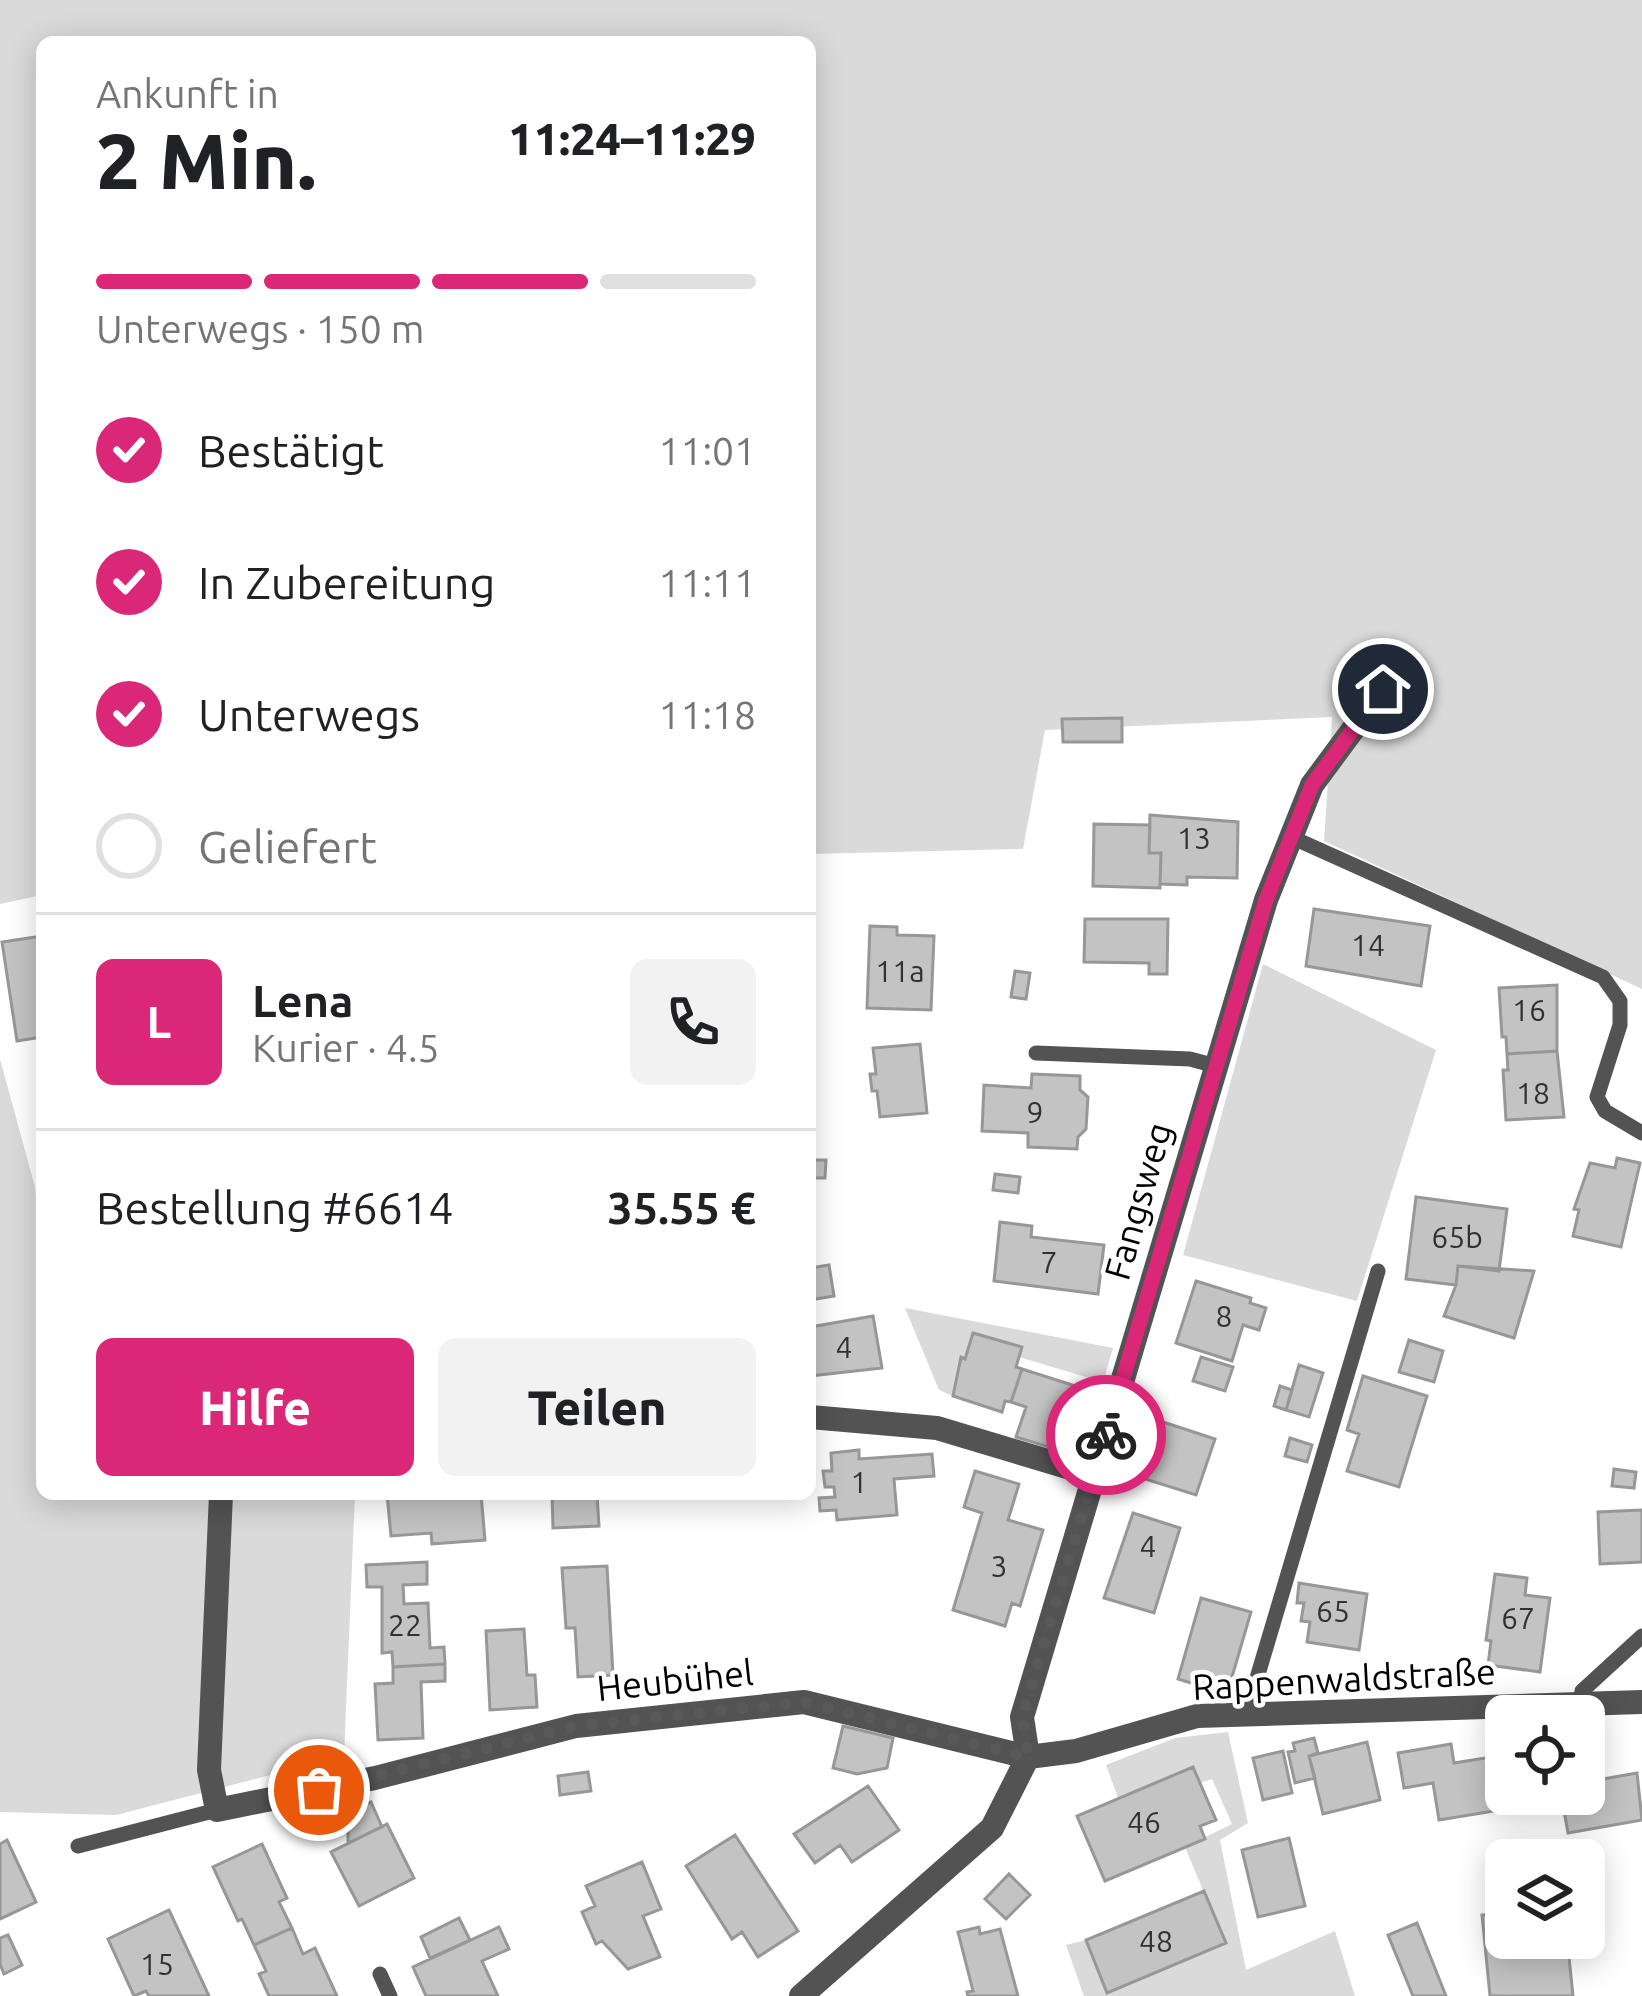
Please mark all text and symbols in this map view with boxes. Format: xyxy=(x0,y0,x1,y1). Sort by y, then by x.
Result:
text: Ankunft in xyxy=(96,72,279,115)
text: 11:24–11:29 xyxy=(508,113,756,164)
text: 2 Min. xyxy=(96,116,316,204)
text: Unterwegs · 150 m xyxy=(96,307,424,350)
icon: check xyxy=(96,417,162,483)
text: Bestätigt xyxy=(198,425,384,476)
text: 11:01 xyxy=(658,429,756,472)
icon: check xyxy=(96,549,162,615)
text: In Zubereitung xyxy=(198,557,495,608)
text: 11:11 xyxy=(658,561,756,604)
pin xyxy=(1332,638,1434,740)
icon: home xyxy=(1350,656,1416,722)
icon: check xyxy=(96,681,162,747)
text: Unterwegs xyxy=(198,689,420,740)
text: 11:18 xyxy=(658,693,756,736)
text: Geliefert xyxy=(198,821,377,872)
house number: 13 xyxy=(1177,821,1211,855)
house number: 14 xyxy=(1351,928,1385,962)
house number: 11a xyxy=(875,954,925,988)
button: phone xyxy=(630,959,756,1085)
text: Lena xyxy=(252,975,353,1026)
house number: 16 xyxy=(1512,993,1546,1027)
text: L xyxy=(147,996,171,1047)
text: Kurier · 4.5 xyxy=(252,1026,439,1069)
house number: 18 xyxy=(1516,1076,1550,1110)
house number: 9 xyxy=(1027,1095,1043,1129)
street label: Fangsweg xyxy=(1096,1118,1179,1284)
text: Bestellung #6614 xyxy=(96,1182,454,1233)
text: 35.55 € xyxy=(607,1182,756,1233)
house number: 65b xyxy=(1431,1220,1483,1254)
house number: 7 xyxy=(1041,1245,1057,1279)
house number: 8 xyxy=(1216,1299,1232,1333)
house number: 4 xyxy=(836,1330,852,1364)
button: Hilfe xyxy=(96,1338,414,1476)
button: Teilen xyxy=(438,1338,756,1476)
courier xyxy=(1046,1375,1166,1495)
icon: bike xyxy=(1073,1402,1139,1468)
house number: 1 xyxy=(851,1465,867,1499)
house number: 4 xyxy=(1140,1529,1156,1563)
house number: 3 xyxy=(991,1549,1007,1583)
house number: 65 xyxy=(1316,1594,1350,1628)
house number: 67 xyxy=(1501,1601,1535,1635)
house number: 22 xyxy=(388,1608,422,1642)
street label: Rappenwaldstraße xyxy=(1191,1650,1497,1707)
street label: Heubühel xyxy=(595,1651,755,1708)
map controls xyxy=(1485,1695,1605,1959)
button: locate xyxy=(1485,1695,1605,1815)
pin xyxy=(268,1739,370,1841)
icon: bag xyxy=(286,1757,352,1823)
house number: 46 xyxy=(1127,1805,1161,1839)
button: layers xyxy=(1485,1839,1605,1959)
house number: 48 xyxy=(1139,1924,1173,1958)
house number: 15 xyxy=(140,1947,174,1981)

